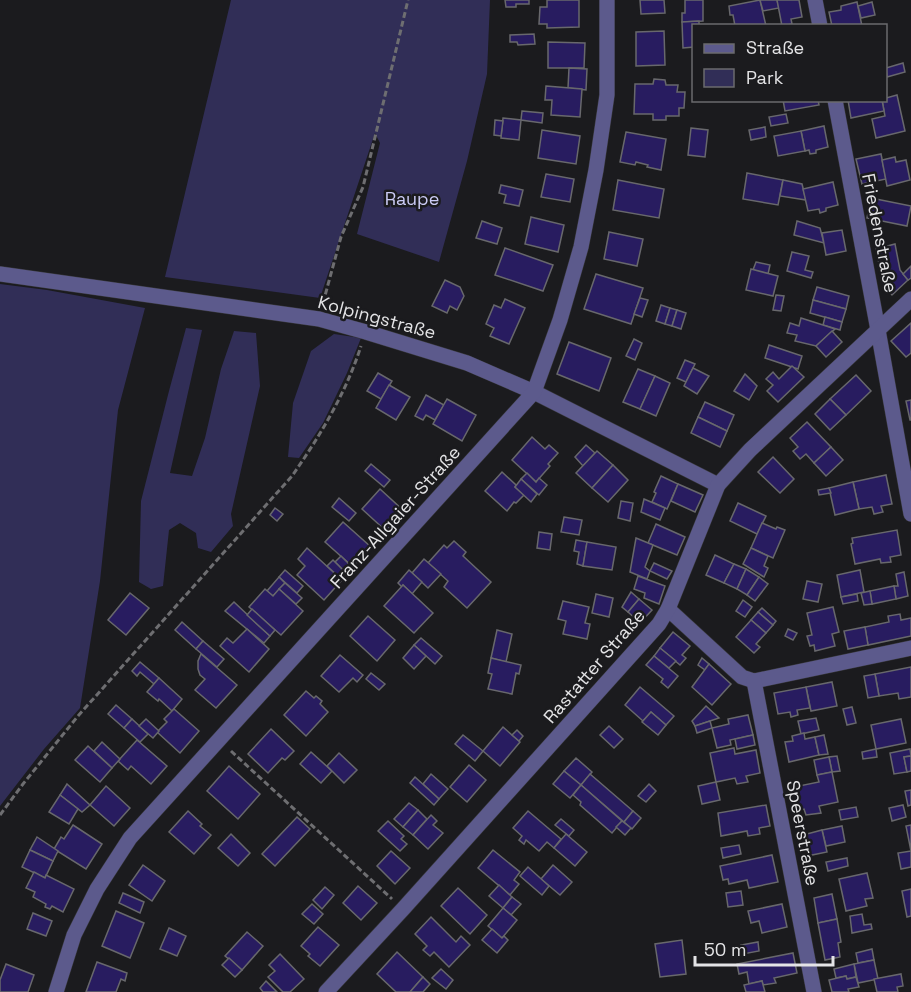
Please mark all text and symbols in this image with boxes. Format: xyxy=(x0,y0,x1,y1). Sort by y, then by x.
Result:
legend xyxy=(692,24,887,102)
text: Straße xyxy=(746,36,804,59)
text: Park xyxy=(746,66,784,89)
street label: Friedenstraße xyxy=(857,171,903,295)
park label: Raupe xyxy=(385,187,439,210)
street label: Kolpingstraße xyxy=(316,290,438,344)
street label: Franz-Allgaier-Straße xyxy=(325,441,465,593)
street label: Rastatter Straße xyxy=(538,604,650,728)
street label: Speerstraße xyxy=(782,778,824,888)
scale bar xyxy=(695,929,833,967)
text: 50 m xyxy=(704,938,746,961)

